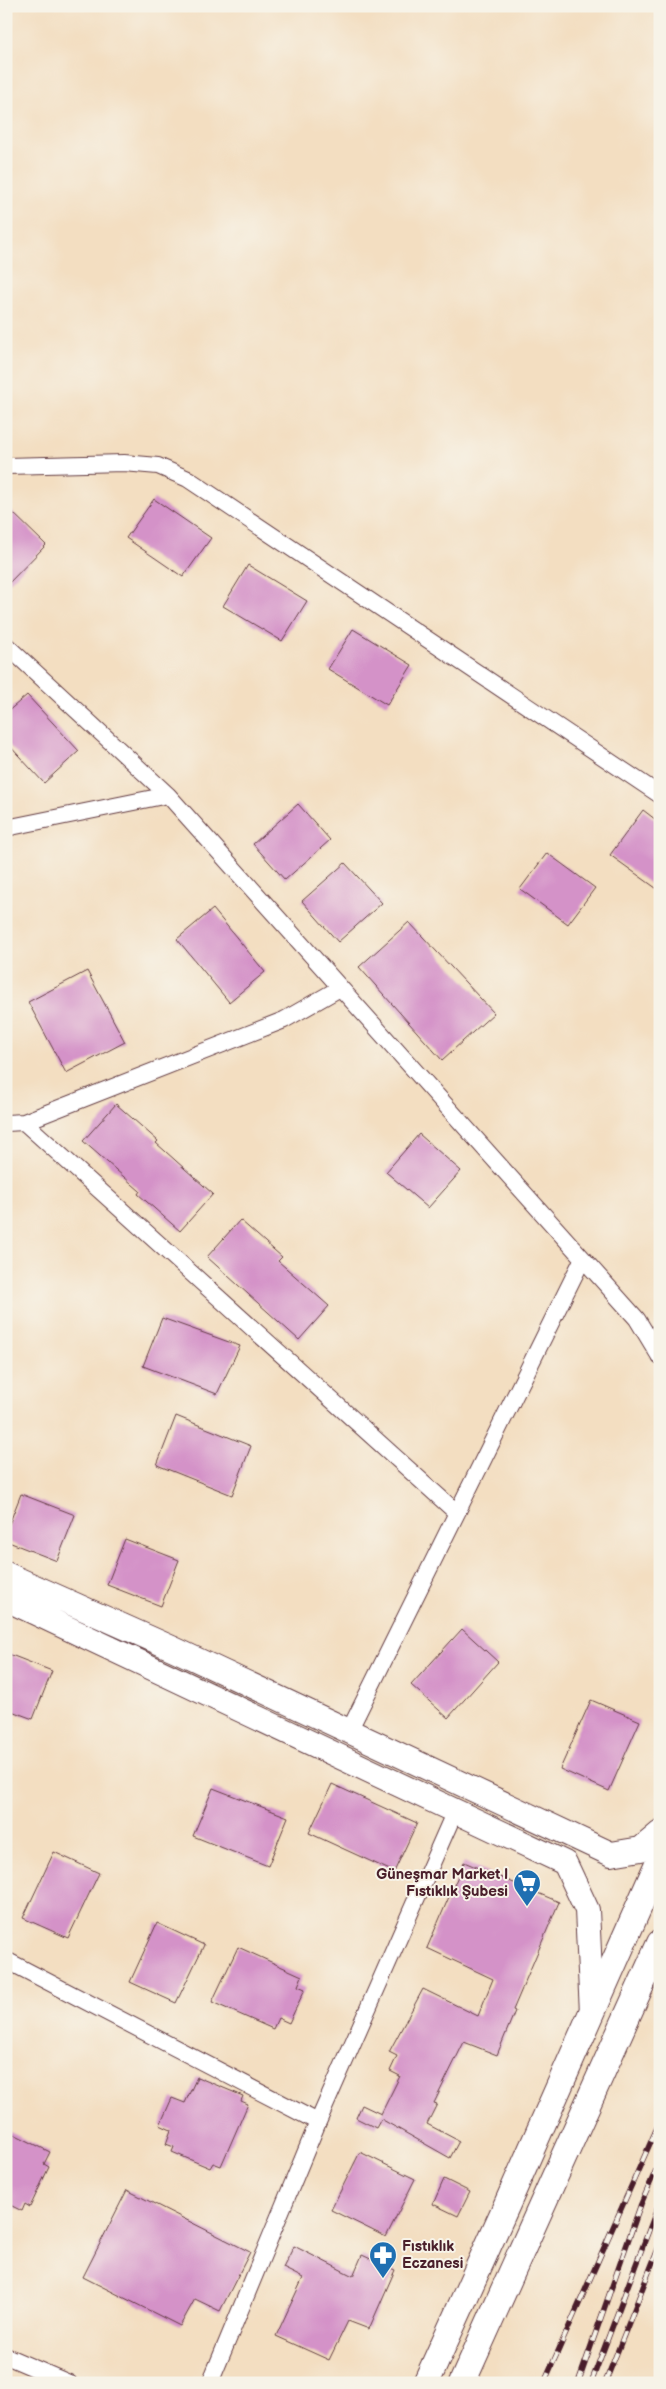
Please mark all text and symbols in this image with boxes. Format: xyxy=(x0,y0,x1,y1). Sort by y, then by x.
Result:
place label: Güneşmar Market | Fıstıklık Şubesi xyxy=(376,1865,508,1901)
supermarket icon: Güneşmar Market | Fıstıklık Şubesi xyxy=(512,1868,542,1907)
place label: Fıstıklık Eczanesi xyxy=(402,2237,463,2273)
pharmacy icon: Fıstıklık Eczanesi xyxy=(368,2240,398,2279)

